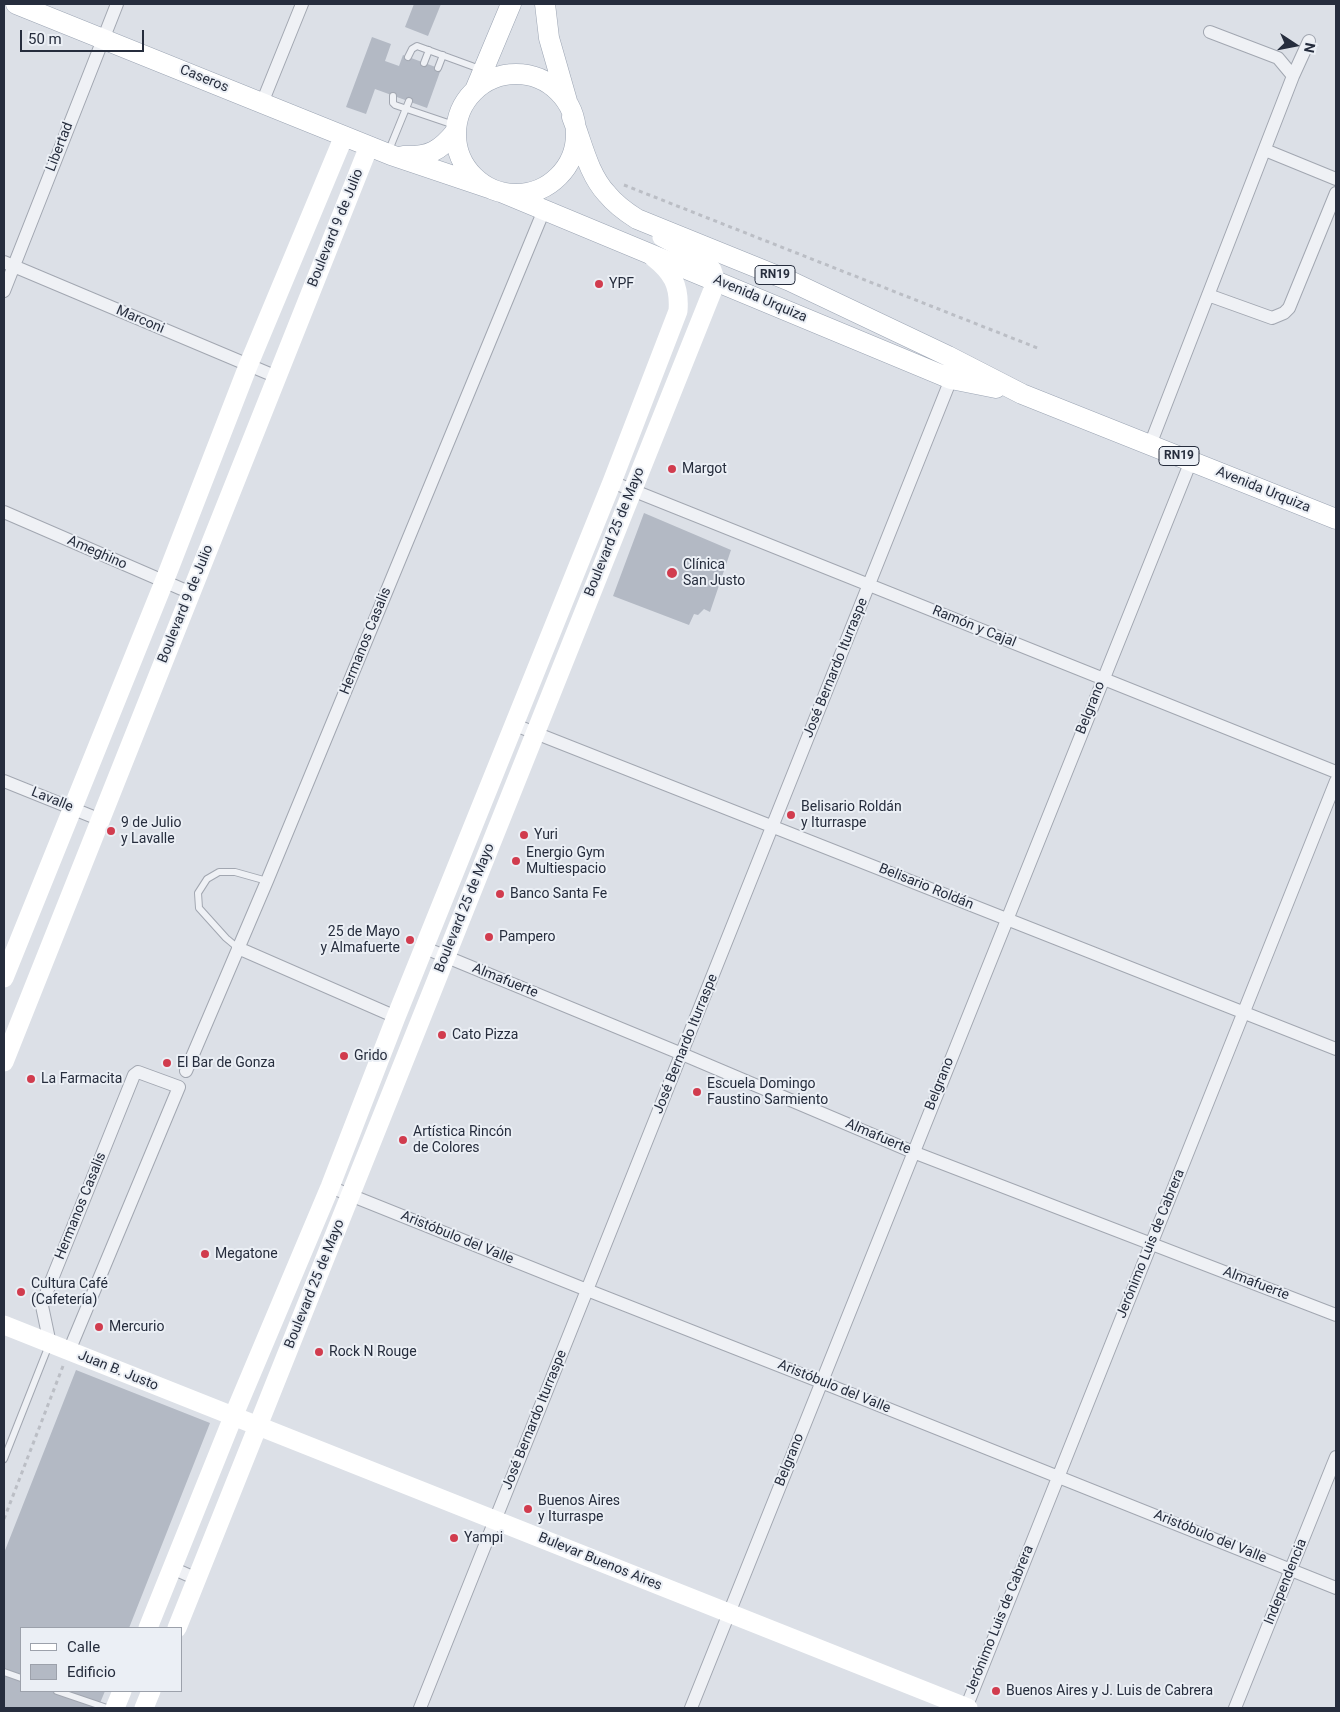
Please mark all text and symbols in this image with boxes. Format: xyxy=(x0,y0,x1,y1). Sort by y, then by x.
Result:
scale bar xyxy=(22,20,146,52)
north arrow xyxy=(1270,20,1320,70)
text: 50 m xyxy=(28,30,62,48)
text: N xyxy=(1301,41,1319,54)
street label: Caseros xyxy=(177,62,231,96)
street label: Libertad xyxy=(43,120,77,174)
street label: Boulevard 9 de Julio xyxy=(305,167,367,289)
road number: RN19 xyxy=(755,266,795,284)
street label: Avenida Urquiza xyxy=(711,272,809,326)
place label: YPF xyxy=(609,276,634,292)
marker: YPF xyxy=(593,278,605,290)
street label: Marconi xyxy=(113,302,167,338)
road number: RN19 xyxy=(1159,446,1199,466)
place label: Margot xyxy=(682,461,727,477)
marker: Margot xyxy=(666,463,678,475)
street label: Avenida Urquiza xyxy=(1213,463,1313,517)
street label: Boulevard 25 de Mayo xyxy=(581,465,649,599)
street label: Ameghino xyxy=(65,532,129,574)
street label: Boulevard 9 de Julio xyxy=(155,543,217,665)
place label: Clínica San Justo xyxy=(683,557,745,590)
marker: Clínica San Justo xyxy=(665,566,679,580)
street label: Hermanos Casalis xyxy=(337,585,395,697)
street label: José Bernardo Iturraspe xyxy=(800,596,872,740)
street label: Ramón y Cajal xyxy=(930,603,1018,651)
street label: Belgrano xyxy=(1073,679,1109,737)
street label: Lavalle xyxy=(29,784,75,816)
place label: Belisario Roldán y Iturraspe xyxy=(801,799,902,832)
marker: Belisario Roldán y Iturraspe xyxy=(785,809,797,821)
place label: 9 de Julio y Lavalle xyxy=(121,815,181,848)
marker: 9 de Julio y Lavalle xyxy=(105,825,117,837)
place label: Yuri xyxy=(534,827,558,843)
marker: Yuri xyxy=(518,829,530,841)
street label: Boulevard 25 de Mayo xyxy=(431,841,499,975)
place label: Energio Gym Multiespacio xyxy=(526,845,606,878)
marker: Energio Gym Multiespacio xyxy=(510,855,522,867)
street label: Belisario Roldán xyxy=(876,860,976,914)
place label: Banco Santa Fe xyxy=(510,886,607,902)
marker: Banco Santa Fe xyxy=(494,888,506,900)
place label: 25 de Mayo y Almafuerte xyxy=(320,924,400,956)
place label: Pampero xyxy=(499,929,556,945)
marker: Pampero xyxy=(483,931,495,943)
marker: 25 de Mayo y Almafuerte xyxy=(404,934,416,946)
street label: Almafuerte xyxy=(470,960,540,1002)
street label: José Bernardo Iturraspe xyxy=(650,972,722,1116)
place label: Cato Pizza xyxy=(452,1027,518,1043)
marker: Cato Pizza xyxy=(436,1029,448,1041)
place label: Grido xyxy=(354,1048,388,1064)
marker: Grido xyxy=(338,1050,350,1062)
place label: El Bar de Gonza xyxy=(177,1055,275,1071)
street label: Belgrano xyxy=(922,1055,958,1113)
marker: El Bar de Gonza xyxy=(161,1057,173,1069)
place label: La Farmacita xyxy=(41,1071,122,1087)
marker: La Farmacita xyxy=(25,1073,37,1085)
place label: Escuela Domingo Faustino Sarmiento xyxy=(707,1076,828,1108)
marker: Escuela Domingo Faustino Sarmiento xyxy=(691,1086,703,1098)
street label: Almafuerte xyxy=(843,1116,913,1158)
place label: Artística Rincón de Colores xyxy=(413,1124,512,1156)
marker: Artística Rincón de Colores xyxy=(397,1134,409,1146)
street label: Hermanos Casalis xyxy=(52,1150,110,1262)
street label: Jerónimo Luis de Cabrera xyxy=(1113,1167,1189,1321)
street label: Aristóbulo del Valle xyxy=(398,1208,516,1268)
street label: Boulevard 25 de Mayo xyxy=(281,1217,349,1351)
place label: Megatone xyxy=(215,1246,278,1262)
marker: Megatone xyxy=(199,1248,211,1260)
street label: Almafuerte xyxy=(1221,1264,1291,1304)
place label: Cultura Café (Cafetería) xyxy=(31,1276,108,1308)
marker: Cultura Café (Cafetería) xyxy=(15,1286,27,1298)
place label: Mercurio xyxy=(109,1319,164,1335)
marker: Mercurio xyxy=(93,1321,105,1333)
place label: Rock N Rouge xyxy=(329,1344,417,1360)
marker: Rock N Rouge xyxy=(313,1346,325,1358)
street label: Juan B. Justo xyxy=(75,1347,161,1395)
street label: José Bernardo Iturraspe xyxy=(499,1348,571,1492)
street label: Aristóbulo del Valle xyxy=(775,1357,893,1417)
street label: Belgrano xyxy=(772,1431,808,1489)
place label: Buenos Aires y Iturraspe xyxy=(538,1493,620,1525)
marker: Buenos Aires y Iturraspe xyxy=(522,1503,534,1515)
street label: Aristóbulo del Valle xyxy=(1151,1507,1269,1567)
place label: Yampi xyxy=(464,1530,503,1546)
street label: Bulevar Buenos Aires xyxy=(536,1530,664,1594)
marker: Yampi xyxy=(448,1532,460,1544)
street label: Independencia xyxy=(1261,1537,1311,1627)
street label: Jerónimo Luis de Cabrera xyxy=(962,1543,1038,1697)
legend xyxy=(20,1627,182,1692)
text: Calle xyxy=(67,1638,100,1656)
text: Edificio xyxy=(67,1663,116,1681)
place label: Buenos Aires y J. Luis de Cabrera xyxy=(1006,1683,1213,1699)
marker: Buenos Aires y J. Luis de Cabrera xyxy=(990,1685,1002,1697)

